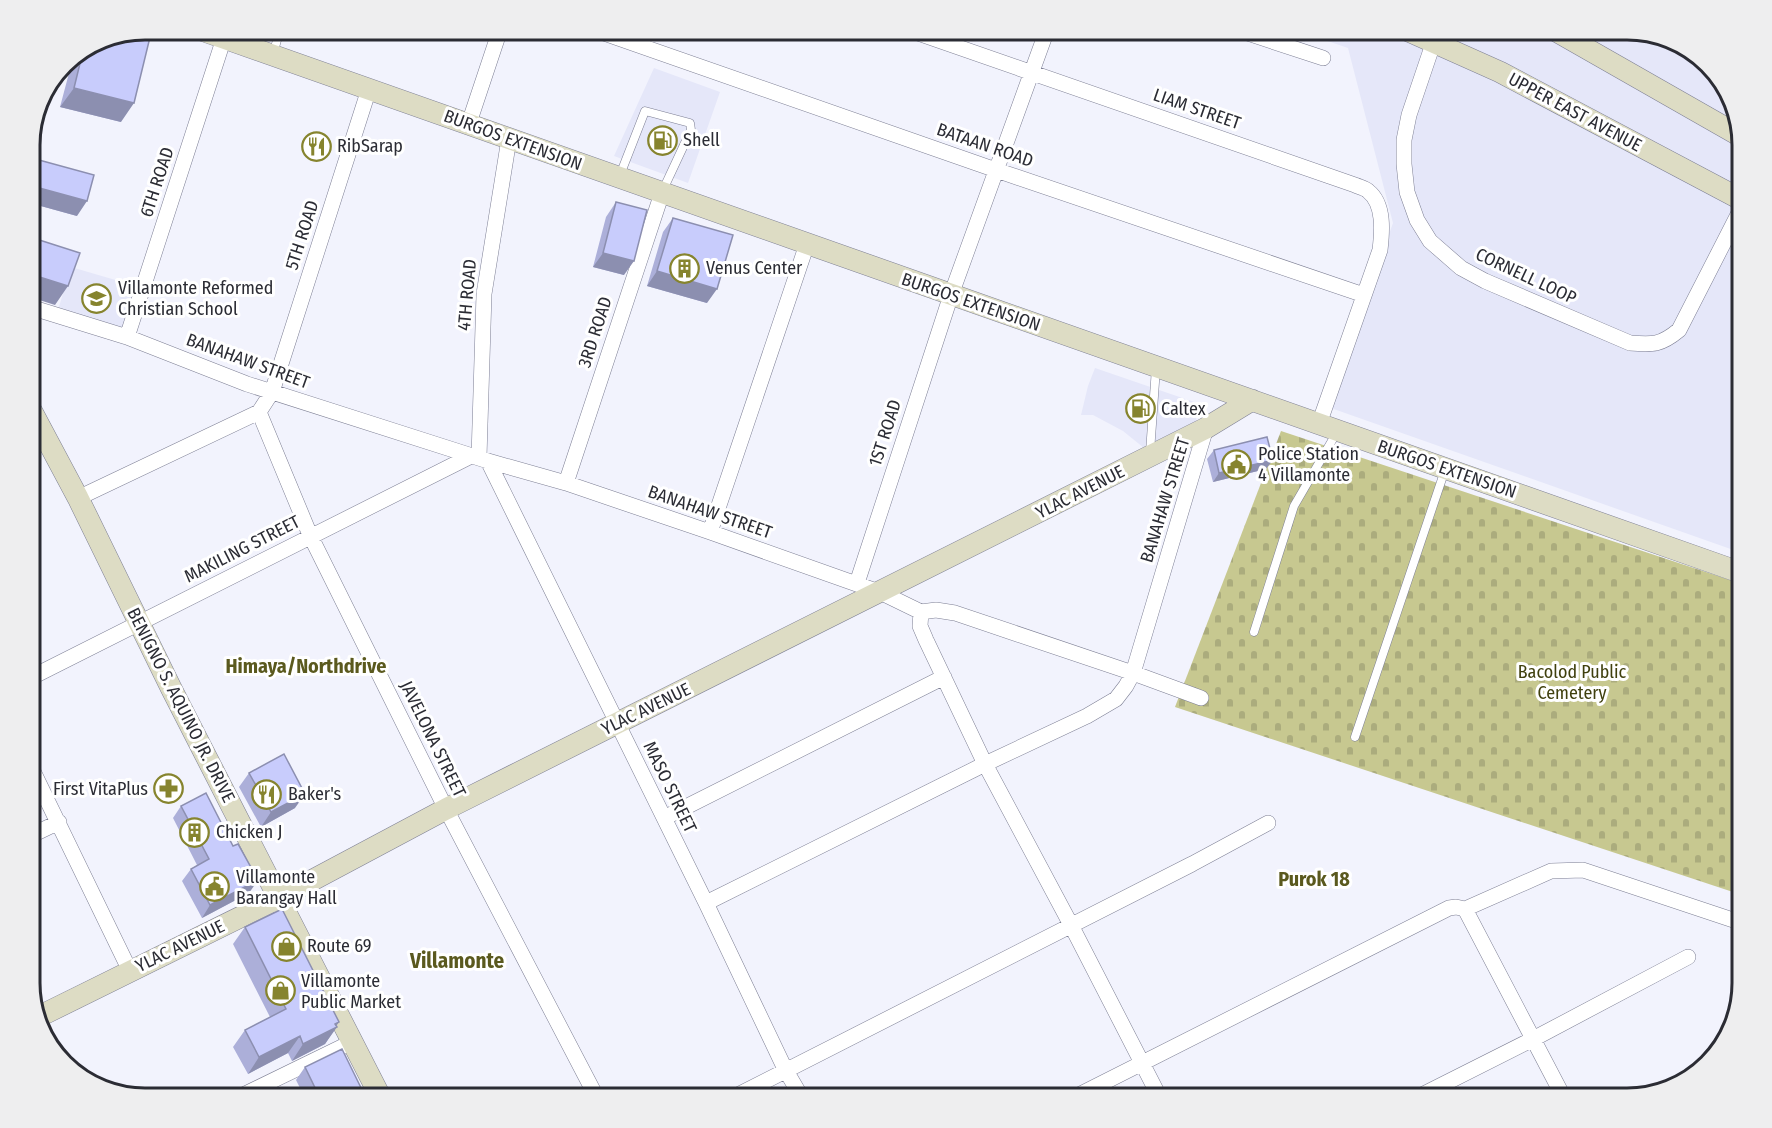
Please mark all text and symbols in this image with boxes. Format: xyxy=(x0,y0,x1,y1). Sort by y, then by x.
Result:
street label: UPPER EAST AVENUE xyxy=(1505,68,1645,156)
street label: LIAM STREET xyxy=(1150,84,1244,134)
street label: BURGOS EXTENSION xyxy=(441,105,585,175)
street label: BATAAN ROAD xyxy=(934,118,1036,172)
fuel station icon: Shell xyxy=(646,124,678,156)
place label: Shell xyxy=(683,129,720,151)
restaurant icon: RibSarap xyxy=(300,130,332,162)
place label: RibSarap xyxy=(337,135,403,157)
street label: 6TH ROAD xyxy=(135,144,179,220)
street label: 5TH ROAD xyxy=(280,197,324,273)
street label: CORNELL LOOP xyxy=(1472,243,1580,309)
building icon: Venus Center xyxy=(669,252,701,284)
place label: Venus Center xyxy=(706,257,803,279)
street label: 4TH ROAD xyxy=(453,258,481,332)
street label: BURGOS EXTENSION xyxy=(899,268,1043,336)
place label: Villamonte Reformed Christian School xyxy=(118,277,273,320)
school or university icon: Villamonte Reformed Christian School xyxy=(81,282,113,314)
street label: 3RD ROAD xyxy=(573,294,617,370)
street label: BANAHAW STREET xyxy=(183,328,313,394)
fuel station icon: Caltex xyxy=(1124,393,1156,425)
street label: 1ST ROAD xyxy=(864,397,906,469)
place label: Caltex xyxy=(1161,398,1206,420)
street label: BANAHAW STREET xyxy=(1136,434,1195,565)
street label: BURGOS EXTENSION xyxy=(1375,435,1519,503)
place label: Police Station 4 Villamonte xyxy=(1258,443,1359,486)
public building icon: Police Station 4 Villamonte xyxy=(1221,448,1253,480)
street label: YLAC AVENUE xyxy=(1032,460,1128,524)
street label: BANAHAW STREET xyxy=(645,481,775,544)
street label: MAKILING STREET xyxy=(181,510,304,588)
street label: BENIGNO S. AQUINO JR. DRIVE xyxy=(122,604,240,806)
district label: Himaya/Northdrive xyxy=(226,654,386,678)
park label: Bacolod Public Cemetery xyxy=(1518,661,1627,704)
street label: JAVELONA STREET xyxy=(395,677,471,801)
street label: YLAC AVENUE xyxy=(598,678,694,740)
street label: MASO STREET xyxy=(638,738,702,837)
pharmacy icon: First VitaPlus xyxy=(153,773,185,805)
place label: First VitaPlus xyxy=(53,778,148,800)
restaurant icon: Baker's xyxy=(251,778,283,810)
place label: Baker's xyxy=(288,783,342,805)
building icon: Chicken J xyxy=(179,816,211,848)
place label: Chicken J xyxy=(216,821,282,843)
place label: Villamonte Barangay Hall xyxy=(236,866,337,909)
district label: Purok 18 xyxy=(1278,867,1350,891)
public building icon: Villamonte Barangay Hall xyxy=(199,871,231,903)
street label: YLAC AVENUE xyxy=(132,915,228,977)
shop icon: Route 69 xyxy=(270,930,302,962)
place label: Route 69 xyxy=(307,935,372,957)
district label: Villamonte xyxy=(409,948,504,974)
place label: Villamonte Public Market xyxy=(301,970,401,1013)
shop icon: Villamonte Public Market xyxy=(264,975,296,1007)

